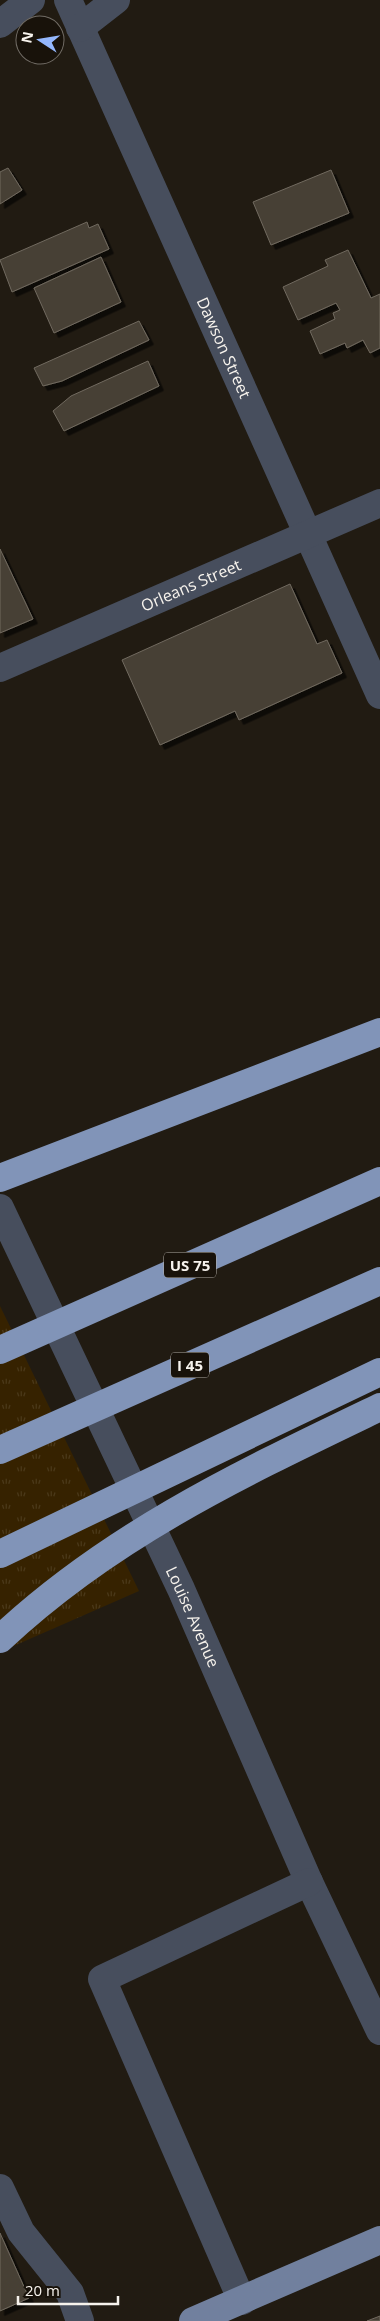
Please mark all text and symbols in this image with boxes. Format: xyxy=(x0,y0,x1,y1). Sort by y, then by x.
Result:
north arrow xyxy=(15,15,65,65)
text: N xyxy=(16,30,37,45)
street label: Dawson Street xyxy=(192,293,256,402)
street label: Orleans Street xyxy=(137,554,245,617)
road number: US 75 xyxy=(164,1252,216,1278)
road number: I 45 xyxy=(171,1352,209,1378)
street label: Louise Avenue xyxy=(161,1563,225,1671)
scale bar xyxy=(18,2274,118,2306)
text: 20 m xyxy=(25,2280,60,2300)

